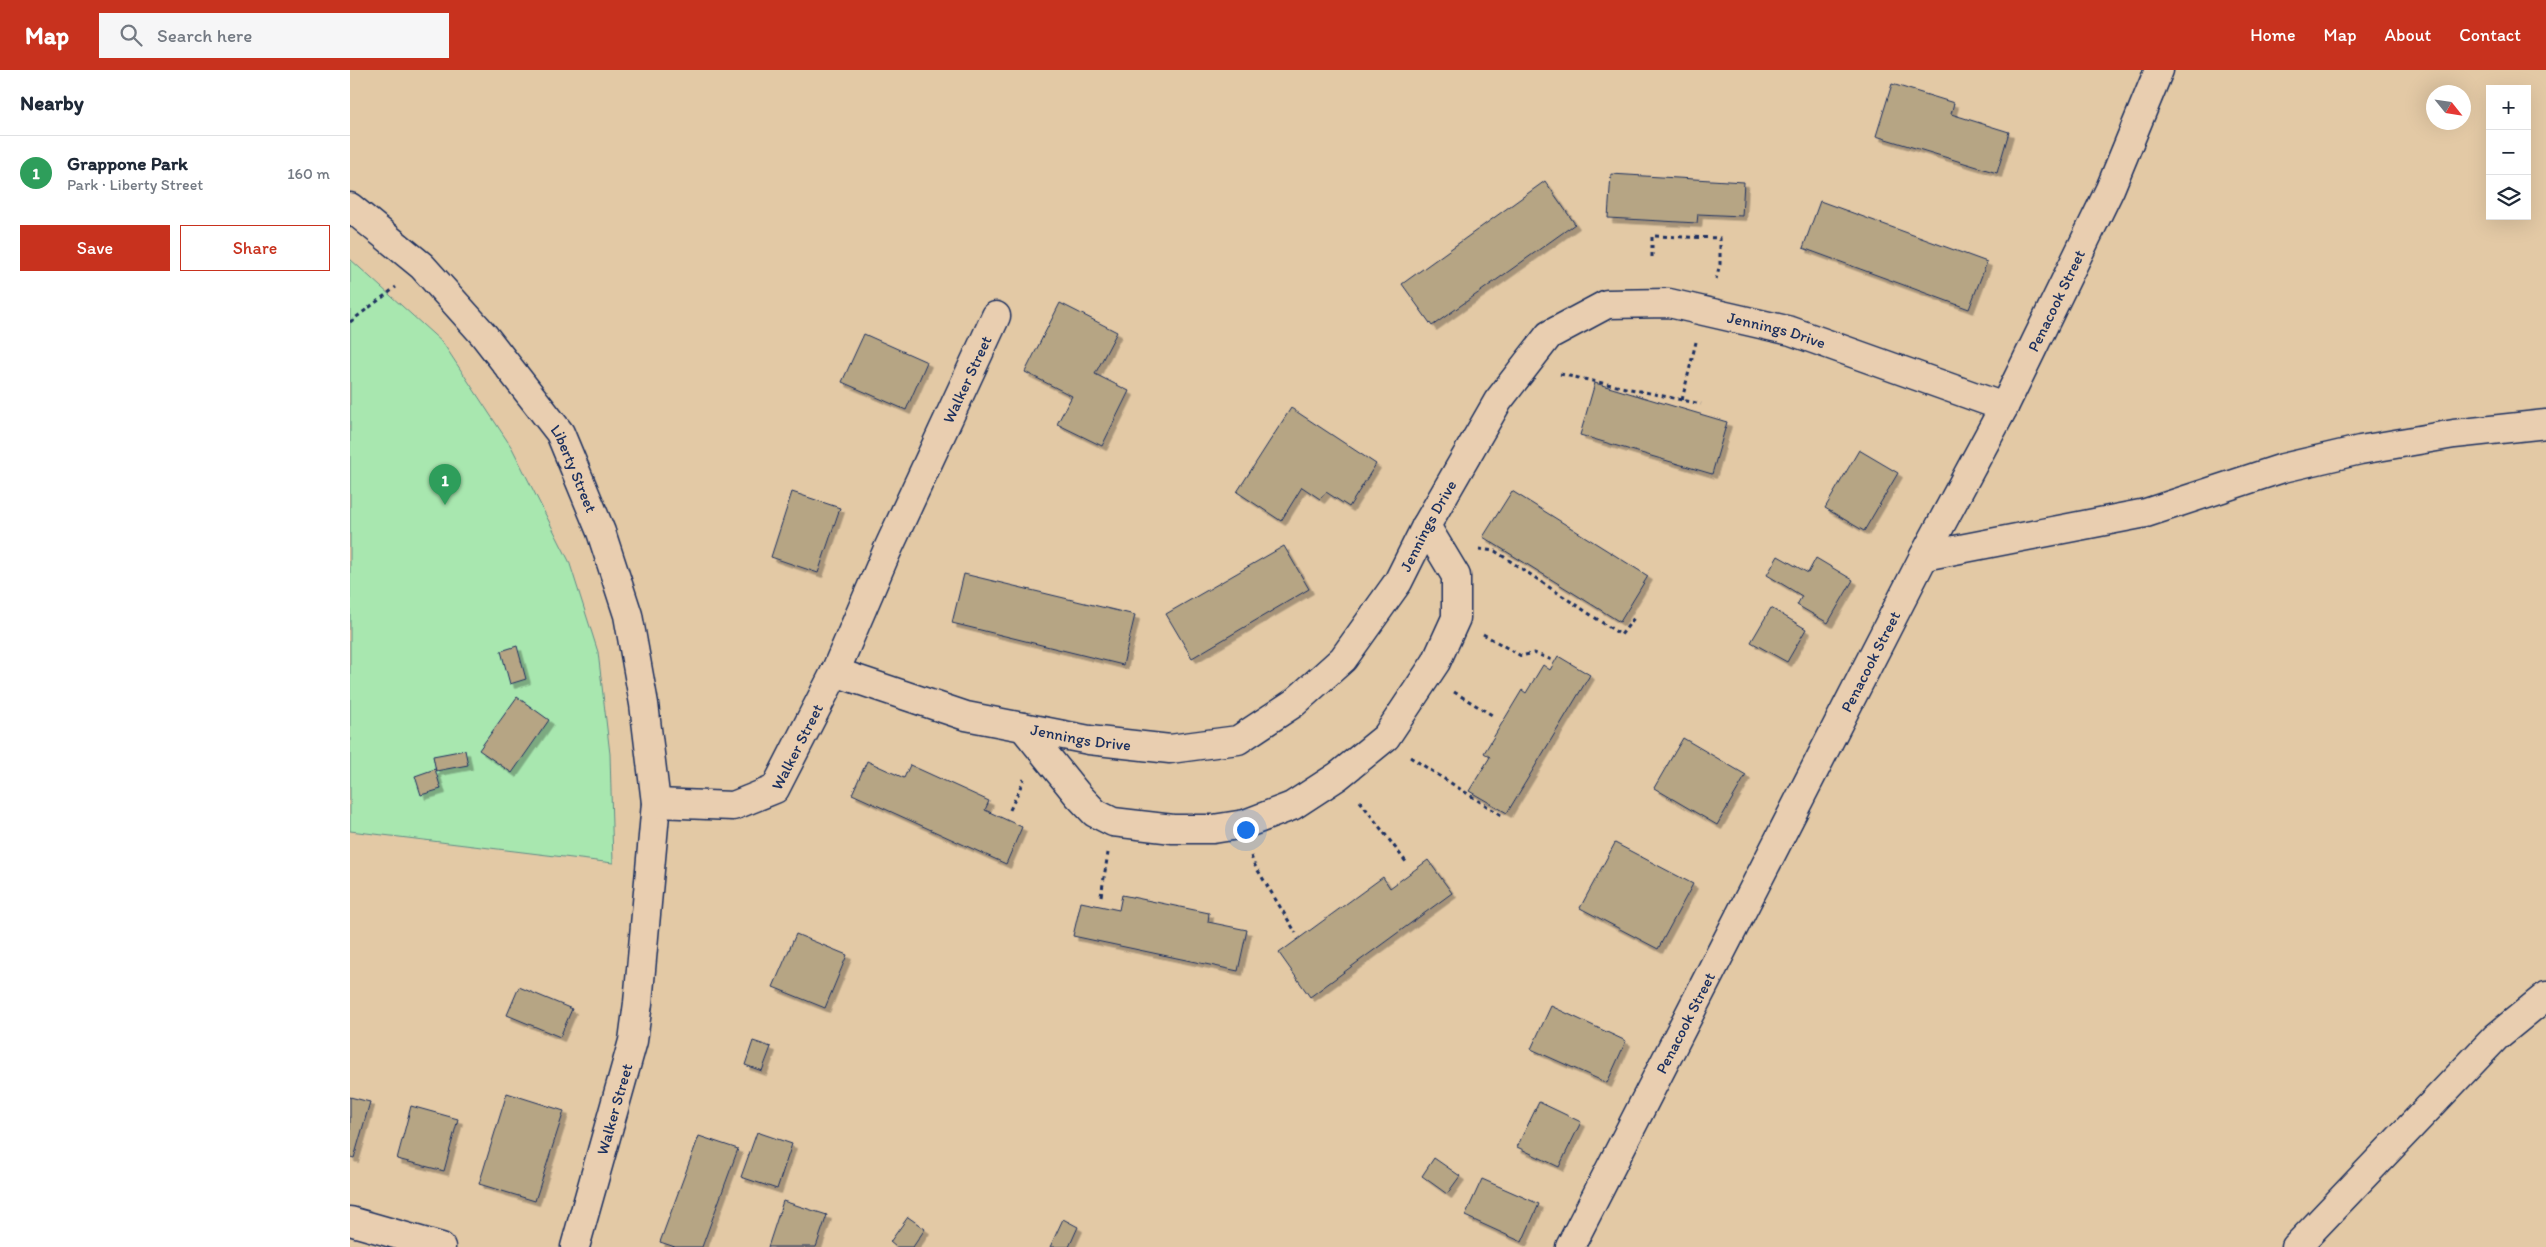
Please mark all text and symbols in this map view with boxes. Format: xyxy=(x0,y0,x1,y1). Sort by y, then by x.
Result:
search box xyxy=(99,13,449,58)
text: Map xyxy=(25,21,69,50)
icon: search xyxy=(117,21,145,49)
text: Search here xyxy=(157,24,252,47)
text: Home xyxy=(2250,24,2296,46)
text: Map xyxy=(2324,24,2357,46)
text: About xyxy=(2385,24,2431,46)
text: Contact xyxy=(2459,24,2521,46)
north arrow xyxy=(2426,85,2471,130)
map controls xyxy=(2486,85,2531,220)
button: + xyxy=(2486,85,2531,130)
text: Nearby xyxy=(20,90,84,115)
button: − xyxy=(2486,130,2531,175)
text: Grappone Park xyxy=(67,152,188,175)
text: 1 xyxy=(32,164,40,183)
text: 160 m xyxy=(287,164,330,183)
text: Park · Liberty Street xyxy=(67,175,203,194)
button: layers xyxy=(2486,175,2531,220)
button: Save xyxy=(20,225,170,271)
button: Share xyxy=(180,225,330,271)
street label: Penacook Street xyxy=(2023,247,2089,355)
street label: Jennings Drive xyxy=(1725,308,1828,353)
street label: Walker Street xyxy=(939,333,996,426)
street label: Liberty Street xyxy=(547,420,601,515)
pin: 1 xyxy=(429,464,461,505)
street label: Jennings Drive xyxy=(1396,477,1461,575)
street label: Penacook Street xyxy=(1837,608,1904,715)
street label: Walker Street xyxy=(767,701,827,793)
street label: Jennings Drive xyxy=(1029,720,1132,755)
your location xyxy=(1233,817,1259,843)
street label: Penacook Street xyxy=(1652,969,1719,1077)
street label: Walker Street xyxy=(592,1061,637,1157)

